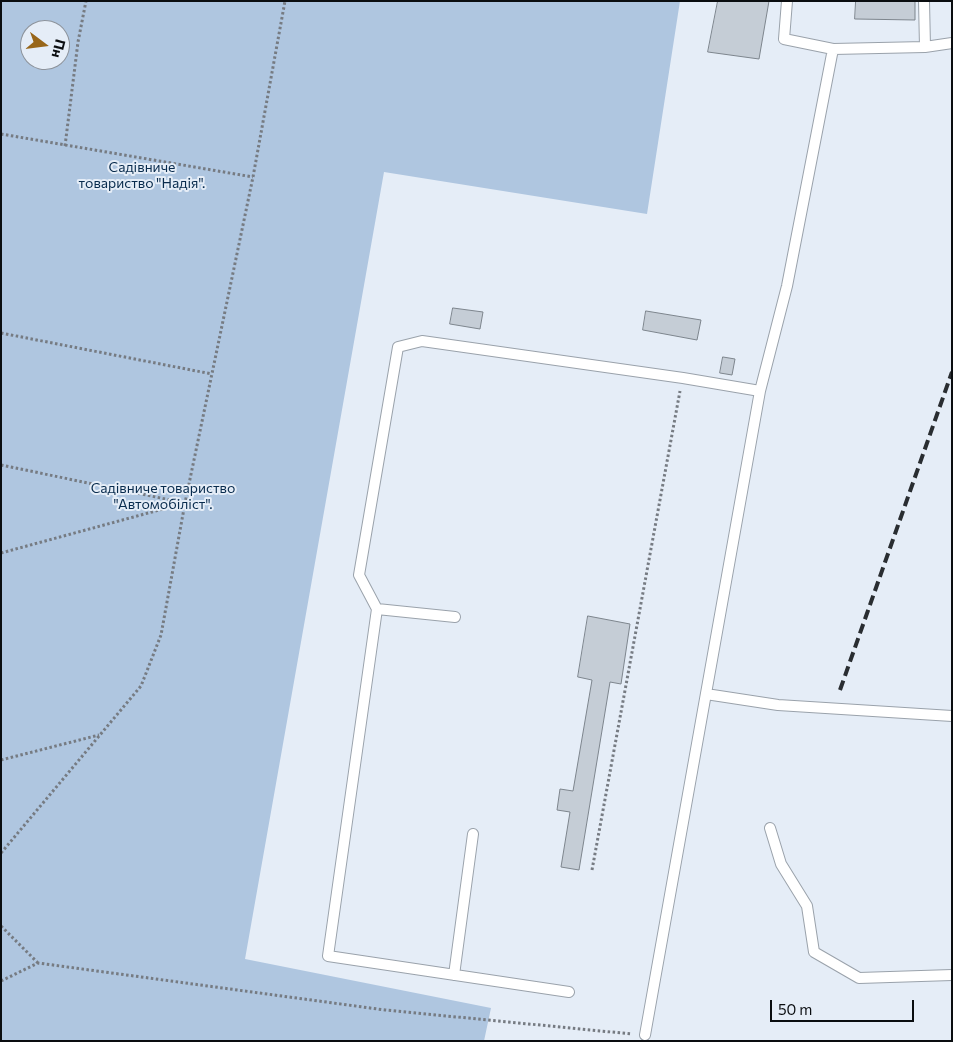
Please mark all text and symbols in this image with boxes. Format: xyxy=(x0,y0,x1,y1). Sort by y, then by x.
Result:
north arrow xyxy=(20,20,70,70)
text: Пн xyxy=(48,38,70,60)
park label: Садівниче товариство "Надія". xyxy=(79,159,205,192)
park label: Садівниче товариство "Автомобіліст". xyxy=(91,480,235,512)
scale bar xyxy=(773,990,917,1022)
text: 50 m xyxy=(778,1000,812,1018)

